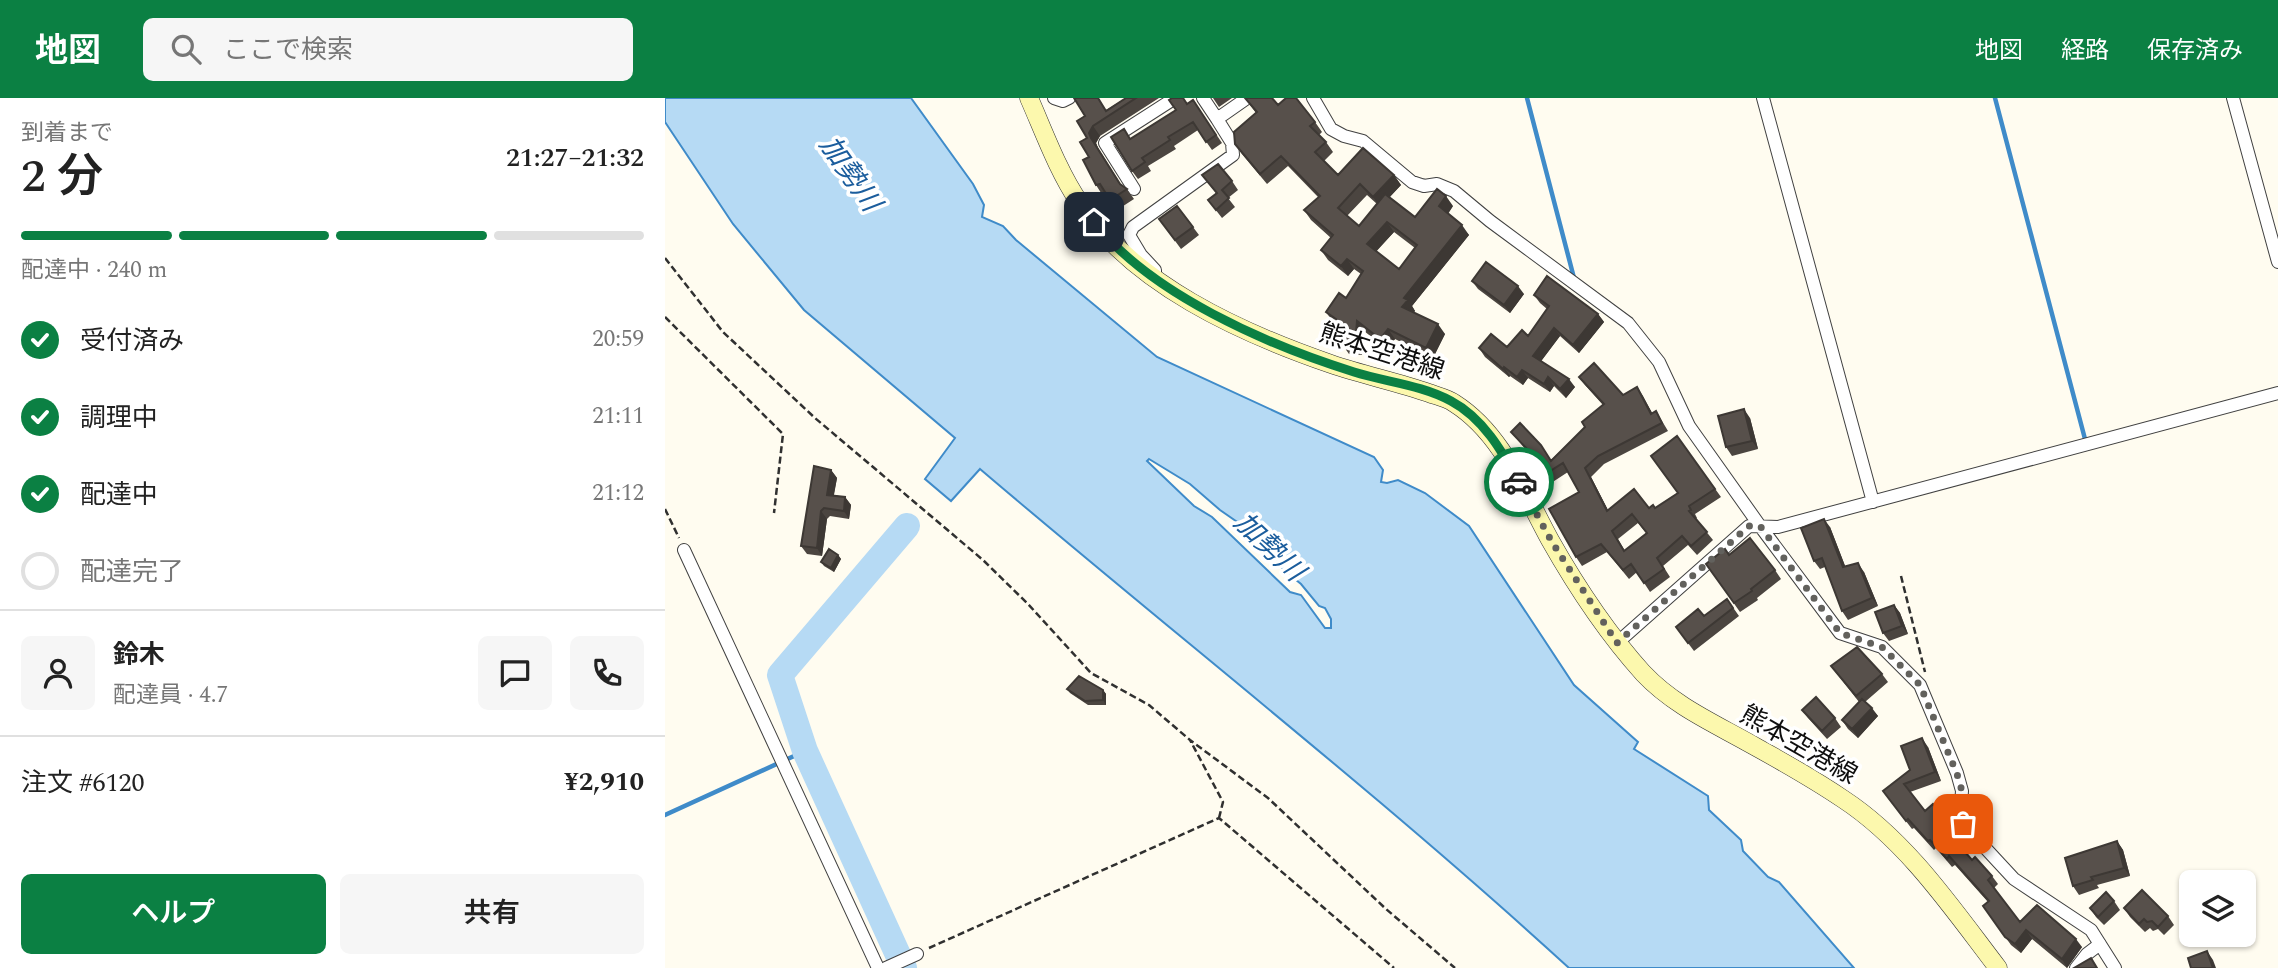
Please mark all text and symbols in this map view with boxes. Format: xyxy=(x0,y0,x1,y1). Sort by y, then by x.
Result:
search box xyxy=(143,18,633,81)
text: 地図 xyxy=(35,26,101,76)
icon: search xyxy=(167,30,205,68)
text: ここで検索 xyxy=(223,30,353,70)
text: 地図 xyxy=(1975,33,2023,69)
text: 経路 xyxy=(2061,33,2109,69)
text: 保存済み xyxy=(2147,33,2243,69)
text: 到着まで xyxy=(21,116,113,151)
water label: 加勢川 xyxy=(808,127,893,223)
text: 21:27–21:32 xyxy=(506,138,644,178)
text: 2 分 xyxy=(21,142,103,212)
pin xyxy=(1064,192,1124,252)
icon: home xyxy=(1075,203,1113,241)
text: 配達中 · 240 m xyxy=(21,253,167,288)
street label: 熊本空港線 xyxy=(1314,313,1450,391)
icon: check xyxy=(21,321,59,359)
text: 受付済み xyxy=(80,321,184,361)
text: 20:59 xyxy=(592,322,644,357)
icon: check xyxy=(21,398,59,436)
text: 調理中 xyxy=(80,398,158,438)
text: 21:11 xyxy=(592,399,644,434)
courier xyxy=(1484,447,1554,517)
icon: car xyxy=(1500,463,1538,501)
icon: check xyxy=(21,475,59,513)
text: 配達中 xyxy=(80,475,158,515)
text: 21:12 xyxy=(592,476,644,511)
water label: 加勢川 xyxy=(1224,502,1316,594)
text: 配達完了 xyxy=(80,552,184,592)
text: 鈴木 xyxy=(113,635,165,675)
button: person xyxy=(21,636,95,710)
button: chat xyxy=(478,636,552,710)
button: phone xyxy=(570,636,644,710)
text: 配達員 · 4.7 xyxy=(113,678,228,713)
street label: 熊本空港線 xyxy=(1732,695,1865,795)
text: ¥2,910 xyxy=(564,762,644,802)
text: 注文 #6120 xyxy=(21,763,145,803)
pin xyxy=(1933,794,1993,854)
icon: bag xyxy=(1944,805,1982,843)
map controls xyxy=(2179,870,2256,947)
button: layers xyxy=(2179,870,2256,947)
button: ヘルプ xyxy=(21,874,326,954)
button: 共有 xyxy=(340,874,644,954)

